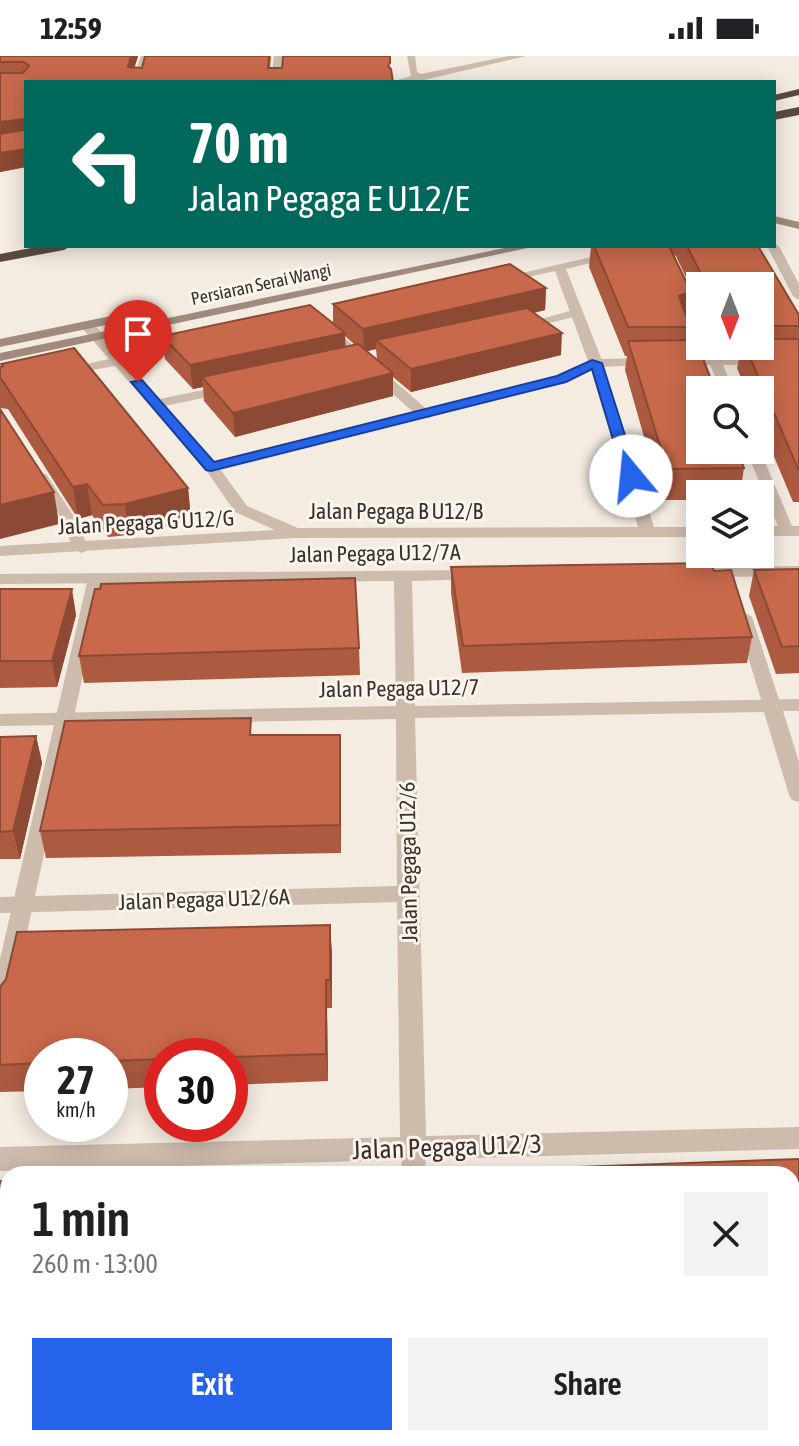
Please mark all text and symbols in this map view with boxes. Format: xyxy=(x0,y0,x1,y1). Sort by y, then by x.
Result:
text: 12:59 xyxy=(40,11,102,45)
text: 70 m xyxy=(188,111,289,175)
icon: left xyxy=(56,112,160,216)
text: Jalan Pegaga E U12/E xyxy=(188,177,469,219)
street label: Persiaran Serai Wangi xyxy=(189,259,333,309)
north arrow xyxy=(686,272,774,360)
map controls xyxy=(686,272,774,568)
pin xyxy=(104,300,172,382)
icon: arrive xyxy=(116,312,160,356)
button: search xyxy=(686,376,774,464)
position arrow xyxy=(589,434,673,518)
button: layers xyxy=(686,480,774,568)
street label: Jalan Pegaga B U12/B xyxy=(309,498,484,524)
street label: Jalan Pegaga G U12/G xyxy=(57,504,235,540)
street label: Jalan Pegaga U12/7A xyxy=(289,539,461,567)
street label: Jalan Pegaga U12/7 xyxy=(319,674,479,702)
street label: Jalan Pegaga U12/6 xyxy=(394,782,422,942)
street label: Jalan Pegaga U12/6A xyxy=(118,883,290,915)
speed limit sign: 30 xyxy=(144,1038,248,1142)
text: 27 xyxy=(57,1057,95,1102)
text: km/h xyxy=(56,1098,96,1121)
street label: Jalan Pegaga U12/3 xyxy=(352,1129,542,1165)
text: 1 min xyxy=(32,1191,130,1246)
button: close xyxy=(684,1192,768,1276)
text: 260 m · 13:00 xyxy=(32,1249,158,1279)
button: Exit xyxy=(32,1338,392,1430)
button: Share xyxy=(408,1338,768,1430)

